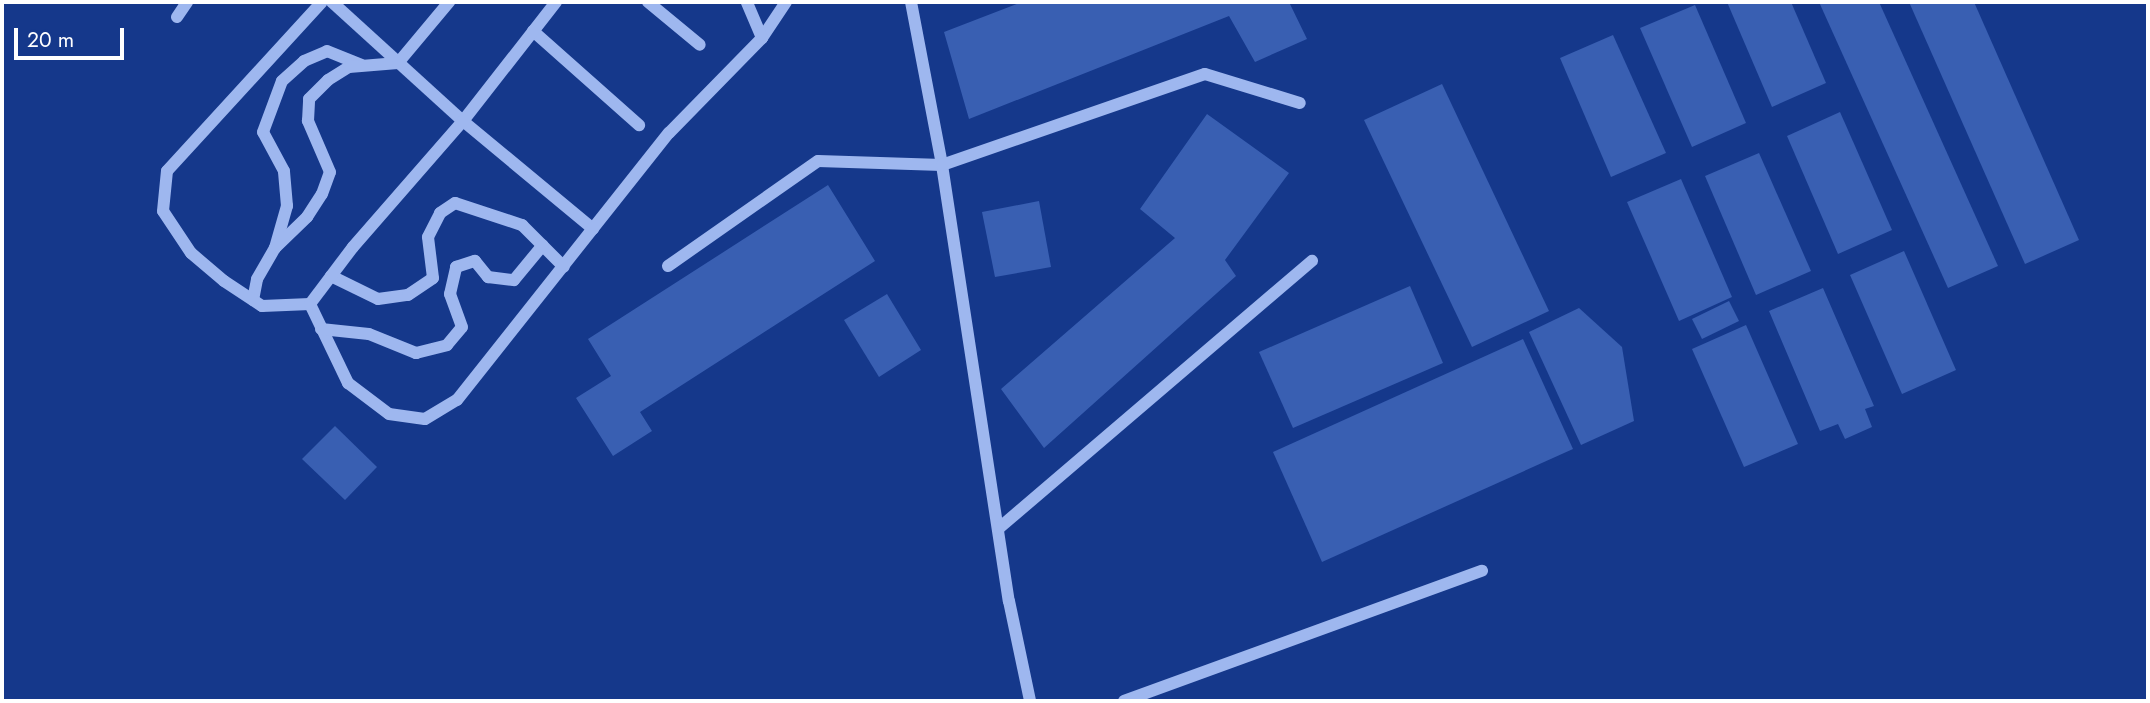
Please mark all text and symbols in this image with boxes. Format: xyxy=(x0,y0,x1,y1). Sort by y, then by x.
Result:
scale bar xyxy=(18,14,128,58)
text: 20 m xyxy=(27,25,74,55)

